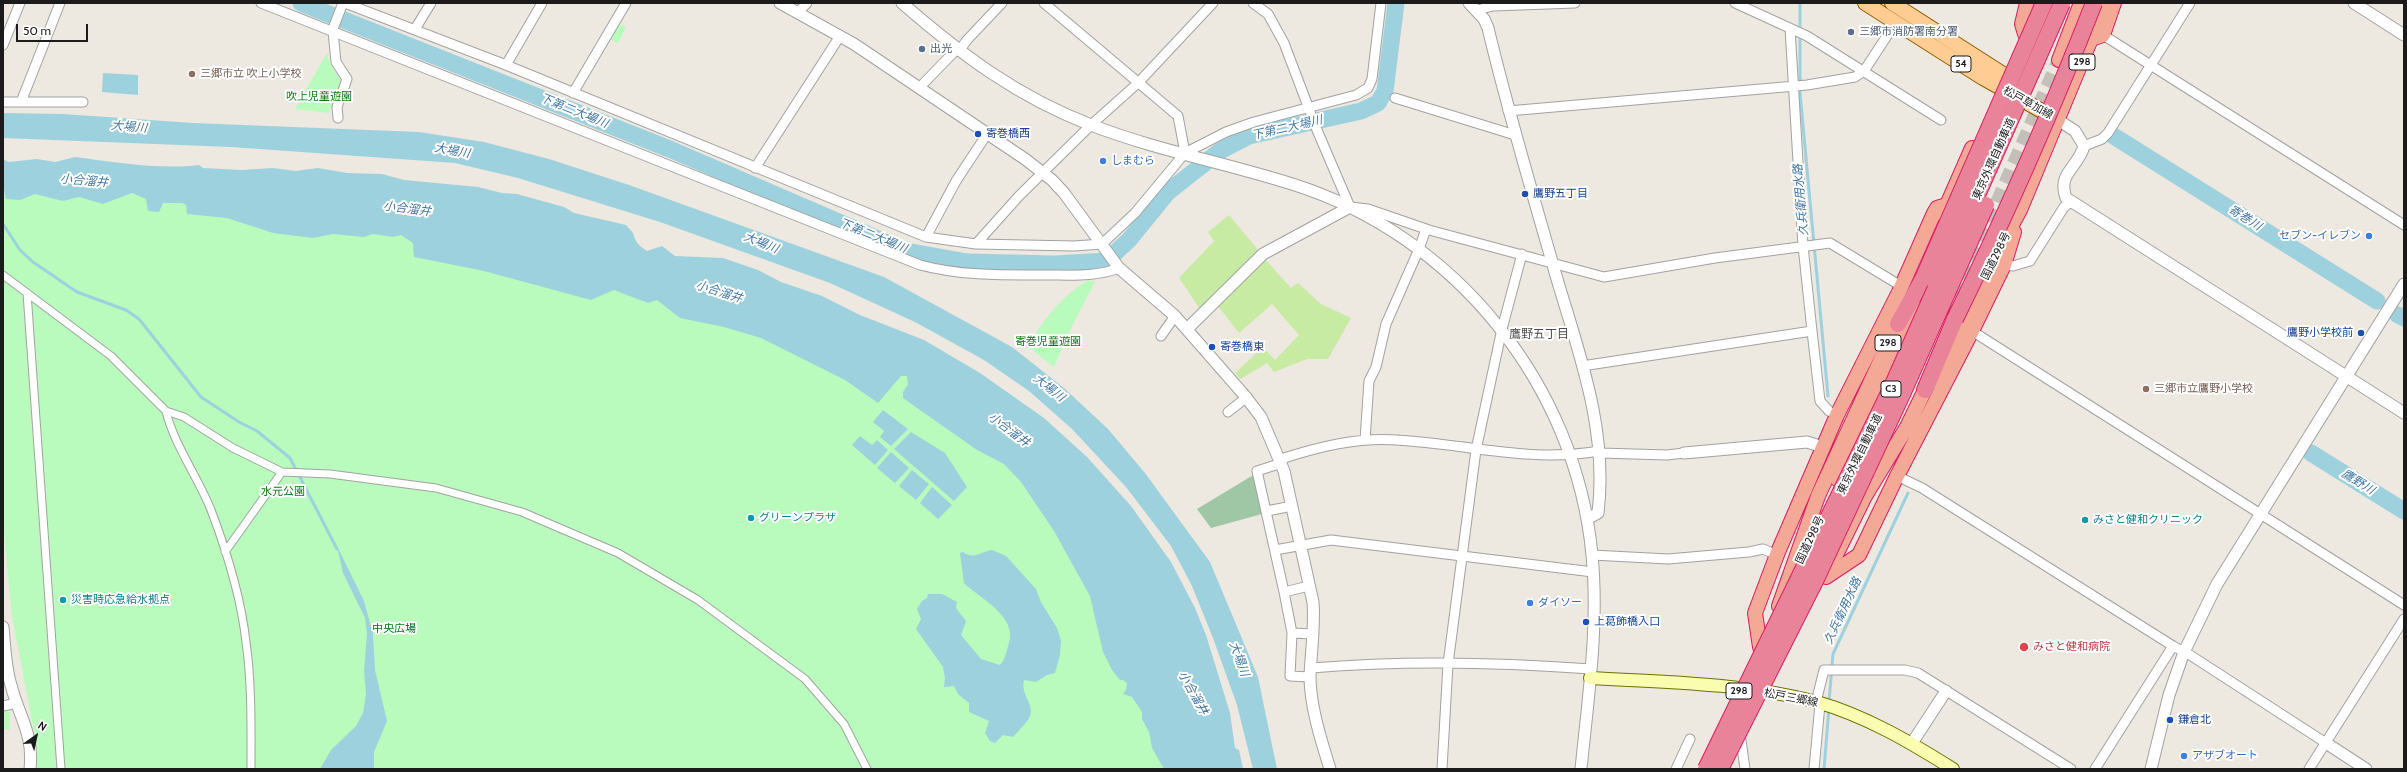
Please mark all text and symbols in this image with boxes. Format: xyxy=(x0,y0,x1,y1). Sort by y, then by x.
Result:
scale bar xyxy=(18,16,90,42)
text: 50 m xyxy=(23,23,51,38)
place label: 三郷市消防署南分署 xyxy=(1859,25,1958,39)
marker: 三郷市消防署南分署 xyxy=(1846,27,1856,37)
place label: 出光 xyxy=(930,42,952,56)
marker: 出光 xyxy=(917,44,927,54)
road number: 298 xyxy=(2069,54,2095,70)
road number: 54 xyxy=(1951,56,1971,72)
place label: 三郷市立 吹上小学校 xyxy=(200,67,301,81)
marker: 三郷市立 吹上小学校 xyxy=(187,69,197,79)
street label: 松戸草加線 xyxy=(2001,84,2055,122)
park label: 吹上児童遊園 xyxy=(286,90,352,104)
water label: 下第二大場川 xyxy=(538,91,610,131)
water label: 下第二大場川 xyxy=(1250,113,1324,143)
street label: 東京外環自動車道 xyxy=(1970,116,2018,202)
water label: 大場川 xyxy=(110,118,148,136)
place label: 寄巻橋西 xyxy=(986,127,1030,141)
marker: 寄巻橋西 xyxy=(973,129,983,139)
water label: 大場川 xyxy=(433,141,471,161)
place label: しまむら xyxy=(1111,154,1155,168)
marker: しまむら xyxy=(1098,156,1108,166)
water label: 久兵衛用水路 xyxy=(1791,164,1811,236)
water label: 小合溜井 xyxy=(59,172,109,190)
place label: 鷹野五丁目 xyxy=(1533,187,1588,201)
marker: 鷹野五丁目 xyxy=(1520,189,1530,199)
water label: 小合溜井 xyxy=(382,199,432,219)
water label: 寄巻川 xyxy=(2226,202,2264,234)
water label: 下第二大場川 xyxy=(837,216,909,256)
place label: セブン-イレブン xyxy=(2279,229,2361,243)
water label: 大場川 xyxy=(742,230,780,256)
street label: 国道298号 xyxy=(1979,230,2013,282)
marker: セブン-イレブン xyxy=(2364,231,2374,241)
water label: 小合溜井 xyxy=(694,278,744,306)
place label: 鷹野小学校前 xyxy=(2287,326,2353,340)
district label: 鷹野五丁目 xyxy=(1509,327,1569,341)
marker: 鷹野小学校前 xyxy=(2356,328,2366,338)
park label: 寄巻児童遊園 xyxy=(1015,335,1081,349)
road number: 298 xyxy=(1875,335,1901,351)
place label: 寄巻橋東 xyxy=(1220,340,1264,354)
marker: 寄巻橋東 xyxy=(1207,342,1217,352)
water label: 大場川 xyxy=(1030,371,1068,405)
road number: C3 xyxy=(1881,381,1901,397)
place label: 三郷市立鷹野小学校 xyxy=(2154,382,2253,396)
marker: 三郷市立鷹野小学校 xyxy=(2141,384,2151,394)
water label: 小合溜井 xyxy=(985,410,1033,450)
street label: 東京外環自動車道 xyxy=(1835,412,1885,496)
water label: 鷹野川 xyxy=(2339,466,2377,498)
park label: 水元公園 xyxy=(261,485,305,499)
place label: グリーンプラザ xyxy=(759,511,836,525)
marker: グリーンプラザ xyxy=(746,513,756,523)
place label: みさと健和クリニック xyxy=(2093,513,2203,527)
street label: 国道298号 xyxy=(1793,514,1827,566)
marker: みさと健和クリニック xyxy=(2080,515,2090,525)
water label: 久兵衛用水路 xyxy=(1821,575,1865,647)
place label: 災害時応急給水拠点 xyxy=(71,593,170,607)
marker: 災害時応急給水拠点 xyxy=(58,595,68,605)
place label: ダイソー xyxy=(1538,596,1582,610)
marker: ダイソー xyxy=(1525,598,1535,608)
place label: 上葛飾橋入口 xyxy=(1594,615,1660,629)
marker: 上葛飾橋入口 xyxy=(1581,617,1591,627)
park label: 中央広場 xyxy=(372,622,416,636)
water label: 大場川 xyxy=(1226,640,1252,678)
place label: みさと健和病院 xyxy=(2033,640,2110,654)
marker: みさと健和病院 xyxy=(2018,641,2030,653)
water label: 小合溜井 xyxy=(1175,669,1211,717)
road number: 298 xyxy=(1726,683,1752,699)
street label: 松戸三郷線 xyxy=(1763,686,1819,710)
place label: 鎌倉北 xyxy=(2178,713,2211,727)
marker: 鎌倉北 xyxy=(2165,715,2175,725)
north arrow xyxy=(16,716,56,756)
text: N xyxy=(35,718,50,734)
place label: アザブオート xyxy=(2192,749,2258,763)
marker: アザブオート xyxy=(2179,751,2189,761)

